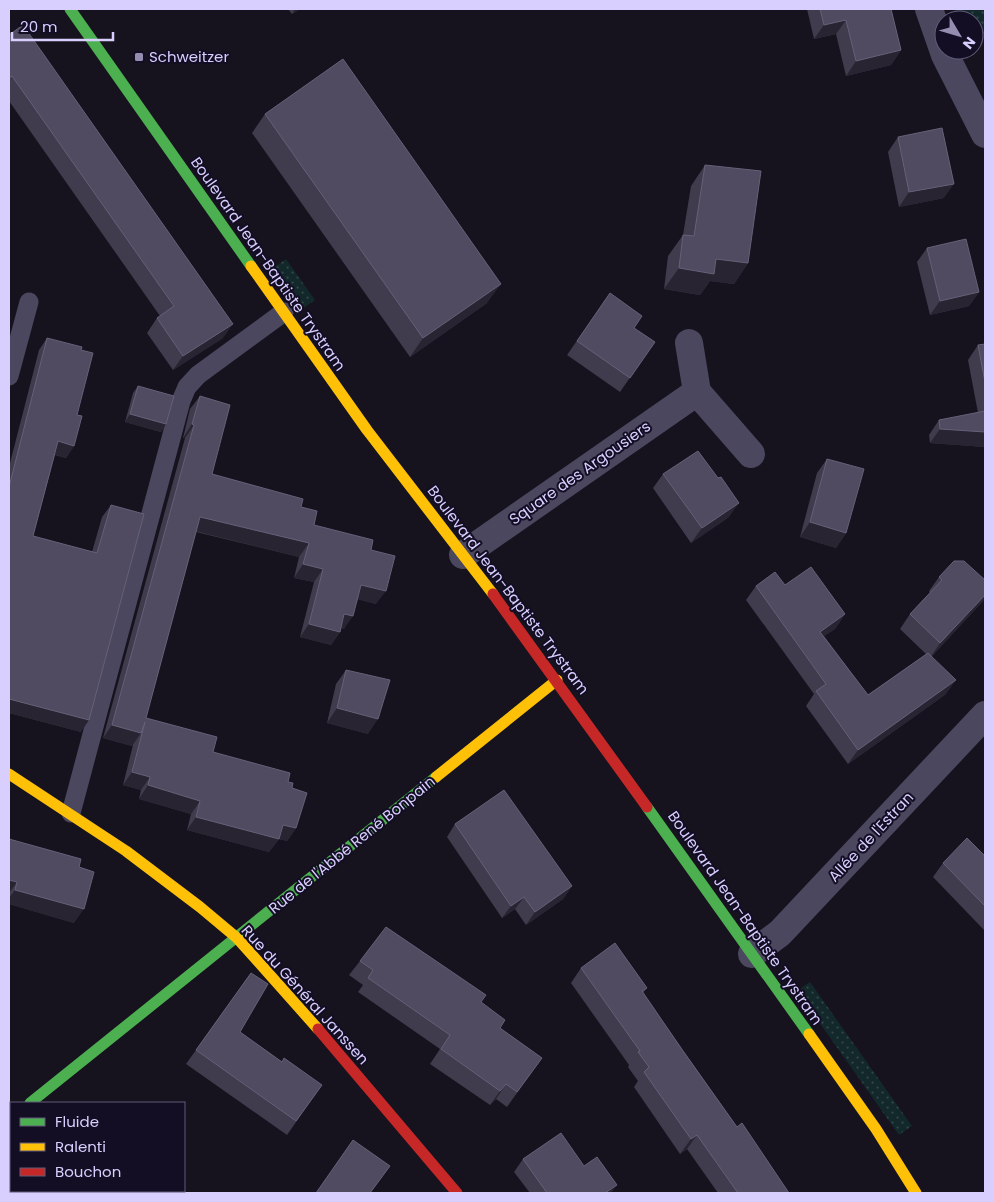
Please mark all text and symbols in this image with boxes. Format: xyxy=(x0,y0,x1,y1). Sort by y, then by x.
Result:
scale bar xyxy=(12,10,114,42)
north arrow xyxy=(934,10,984,60)
text: 20 m xyxy=(20,16,58,37)
text: N xyxy=(958,33,980,53)
place label: Schweitzer xyxy=(149,46,229,67)
marker: Schweitzer xyxy=(133,51,145,63)
street label: Boulevard Jean-Baptiste Trystram xyxy=(186,153,351,375)
street label: Square des Argousiers xyxy=(505,416,655,529)
street label: Boulevard Jean-Baptiste Trystram xyxy=(423,481,594,699)
street label: Rue de l'Abbé René Bonpain xyxy=(264,771,439,918)
street label: Allée de l'Estran xyxy=(823,787,918,886)
street label: Boulevard Jean-Baptiste Trystram xyxy=(663,807,828,1029)
street label: Rue du Général Janssen xyxy=(237,920,374,1069)
legend xyxy=(10,1102,185,1192)
text: Fluide xyxy=(55,1111,99,1132)
text: Ralenti xyxy=(55,1136,106,1157)
text: Bouchon xyxy=(55,1161,121,1182)

